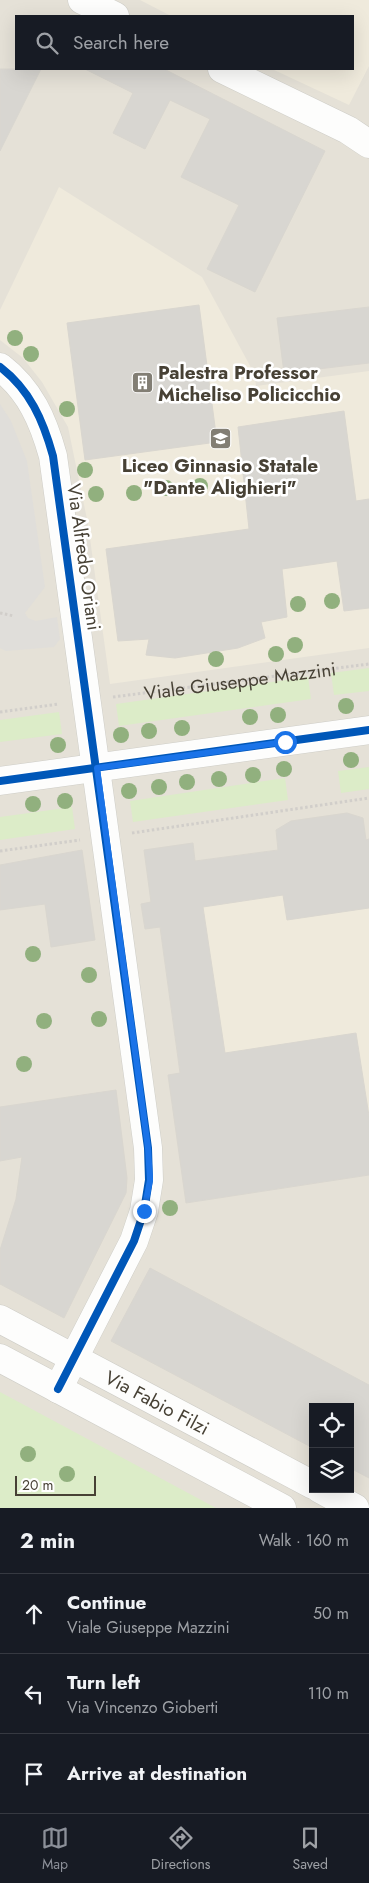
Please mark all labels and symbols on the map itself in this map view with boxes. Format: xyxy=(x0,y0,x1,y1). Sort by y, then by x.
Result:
place label: Palestra Professor Micheliso Policicchio xyxy=(158,359,341,408)
building icon: Palestra Professor Micheliso Policicchio xyxy=(130,371,154,395)
school or university icon: Liceo Ginnasio Statale "Dante Alighieri" xyxy=(208,427,232,451)
place label: Liceo Ginnasio Statale "Dante Alighieri" xyxy=(122,452,318,501)
street label: Via Alfredo Oriani xyxy=(60,482,108,632)
street label: Viale Giuseppe Mazzini xyxy=(142,655,338,706)
route start xyxy=(274,731,297,754)
route end xyxy=(133,1200,156,1223)
street label: Via Fabio Filzi xyxy=(100,1364,214,1441)
scale bar xyxy=(15,1473,96,1496)

